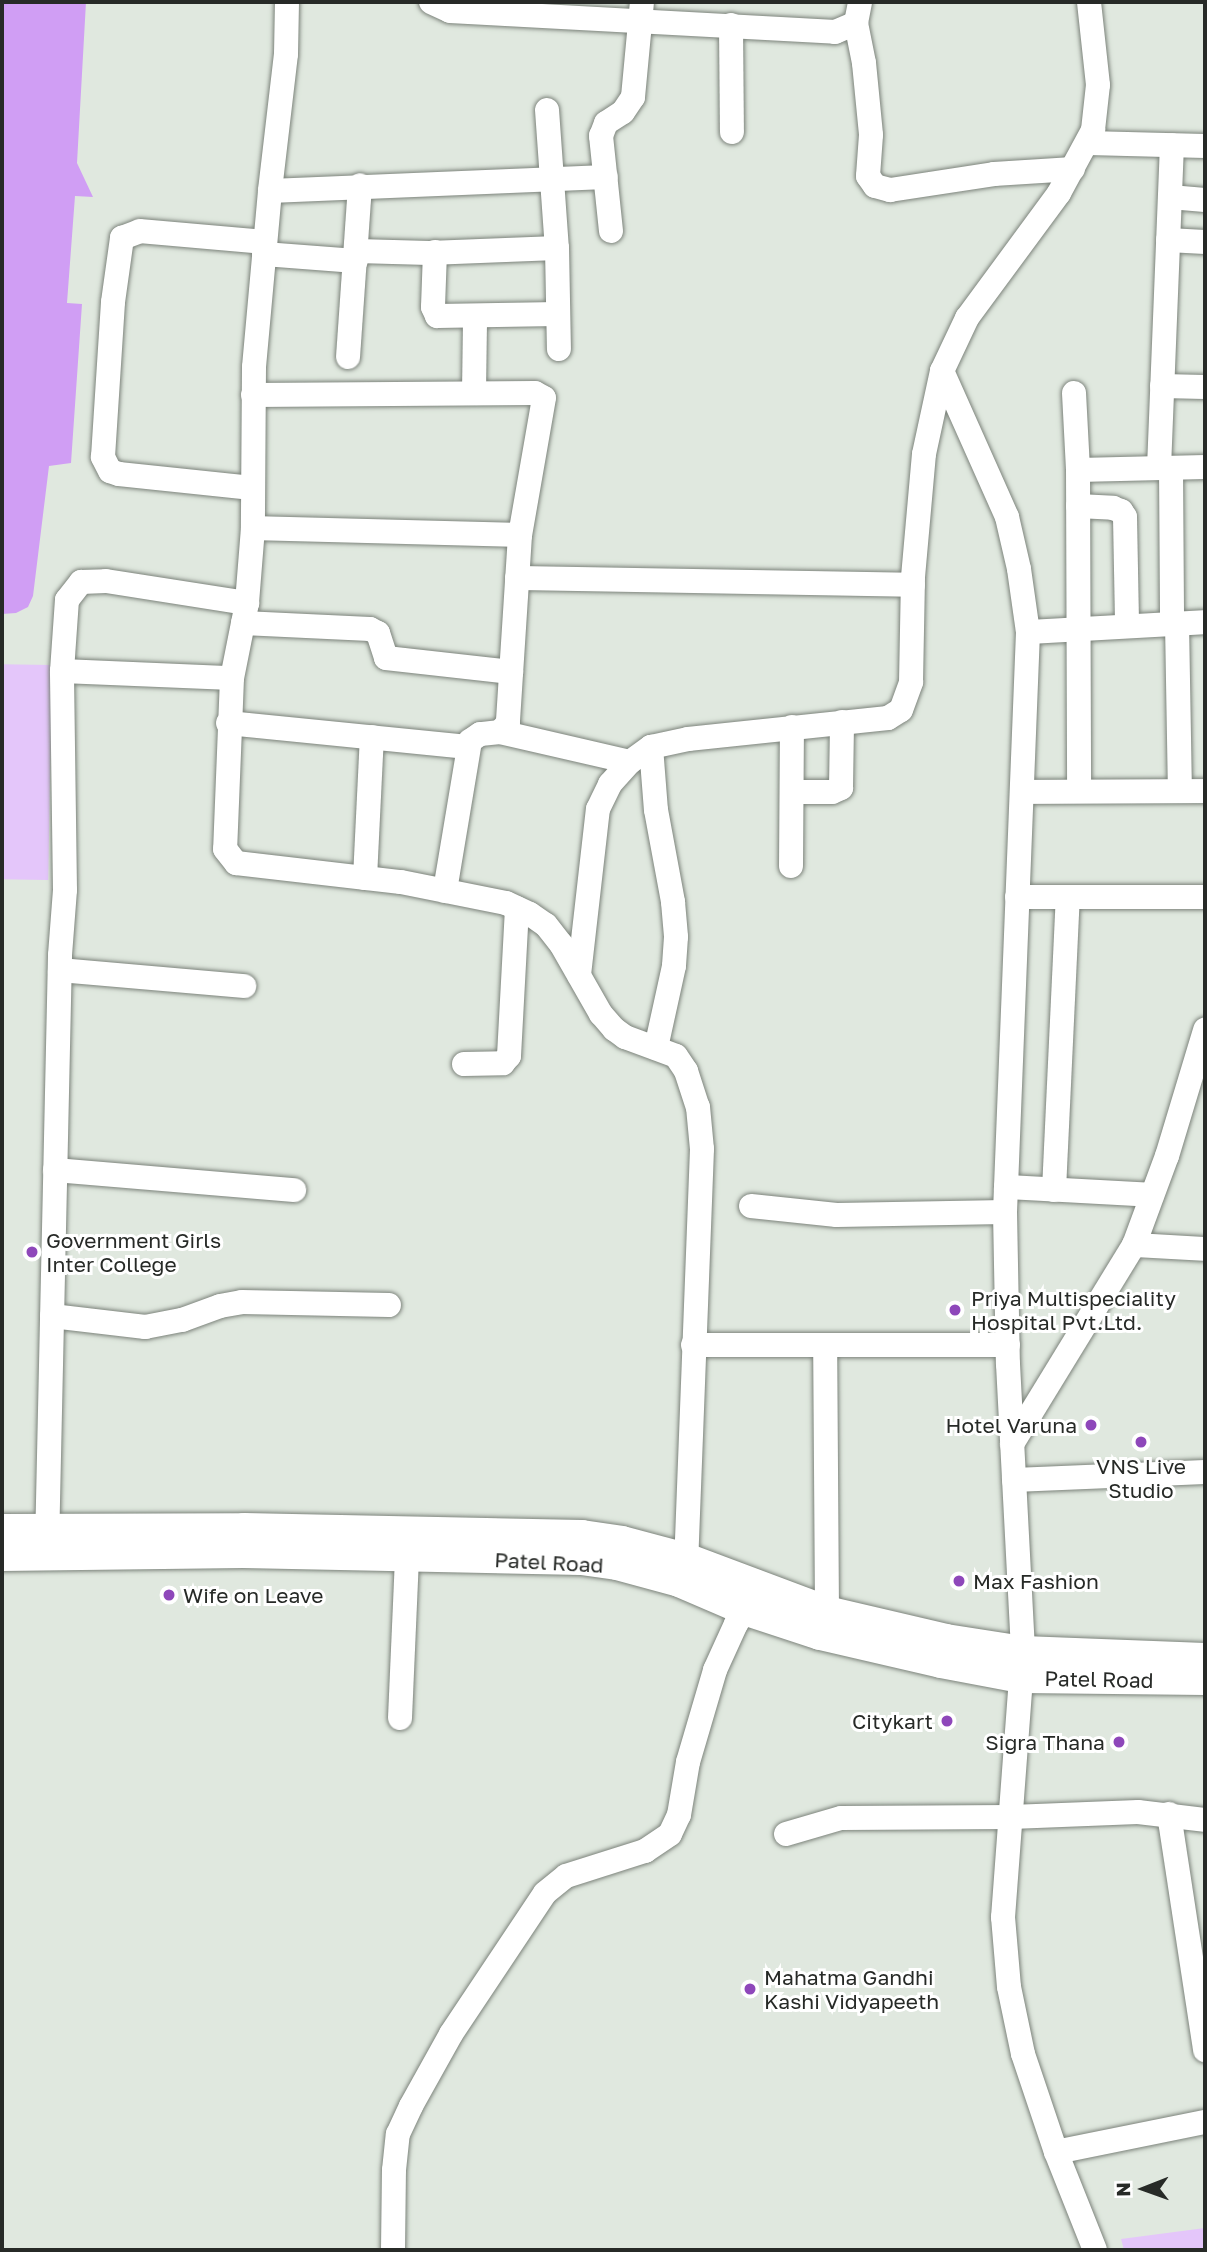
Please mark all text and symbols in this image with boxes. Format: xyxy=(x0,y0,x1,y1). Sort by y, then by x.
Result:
place label: Government Girls Inter College xyxy=(46,1227,221,1277)
marker: Government Girls Inter College xyxy=(24,1244,40,1260)
place label: Priya Multispeciality Hospital Pvt.Ltd. xyxy=(971,1285,1176,1335)
marker: Priya Multispeciality Hospital Pvt.Ltd. xyxy=(945,1300,965,1320)
place label: Hotel Varuna xyxy=(946,1412,1077,1438)
marker: Hotel Varuna xyxy=(1083,1417,1099,1433)
marker: VNS Live Studio xyxy=(1133,1434,1149,1450)
place label: VNS Live Studio xyxy=(1096,1453,1186,1503)
street label: Patel Road xyxy=(494,1547,604,1577)
place label: Max Fashion xyxy=(973,1568,1099,1594)
marker: Max Fashion xyxy=(951,1573,967,1589)
place label: Wife on Leave xyxy=(183,1582,323,1608)
marker: Wife on Leave xyxy=(161,1587,177,1603)
street label: Patel Road xyxy=(1044,1665,1154,1693)
place label: Citykart xyxy=(852,1708,933,1734)
marker: Citykart xyxy=(939,1713,955,1729)
place label: Sigra Thana xyxy=(985,1729,1105,1755)
marker: Sigra Thana xyxy=(1111,1734,1127,1750)
place label: Mahatma Gandhi Kashi Vidyapeeth xyxy=(764,1964,939,2014)
marker: Mahatma Gandhi Kashi Vidyapeeth xyxy=(742,1981,758,1997)
north arrow xyxy=(1109,2154,1179,2224)
text: N xyxy=(1111,2182,1134,2197)

